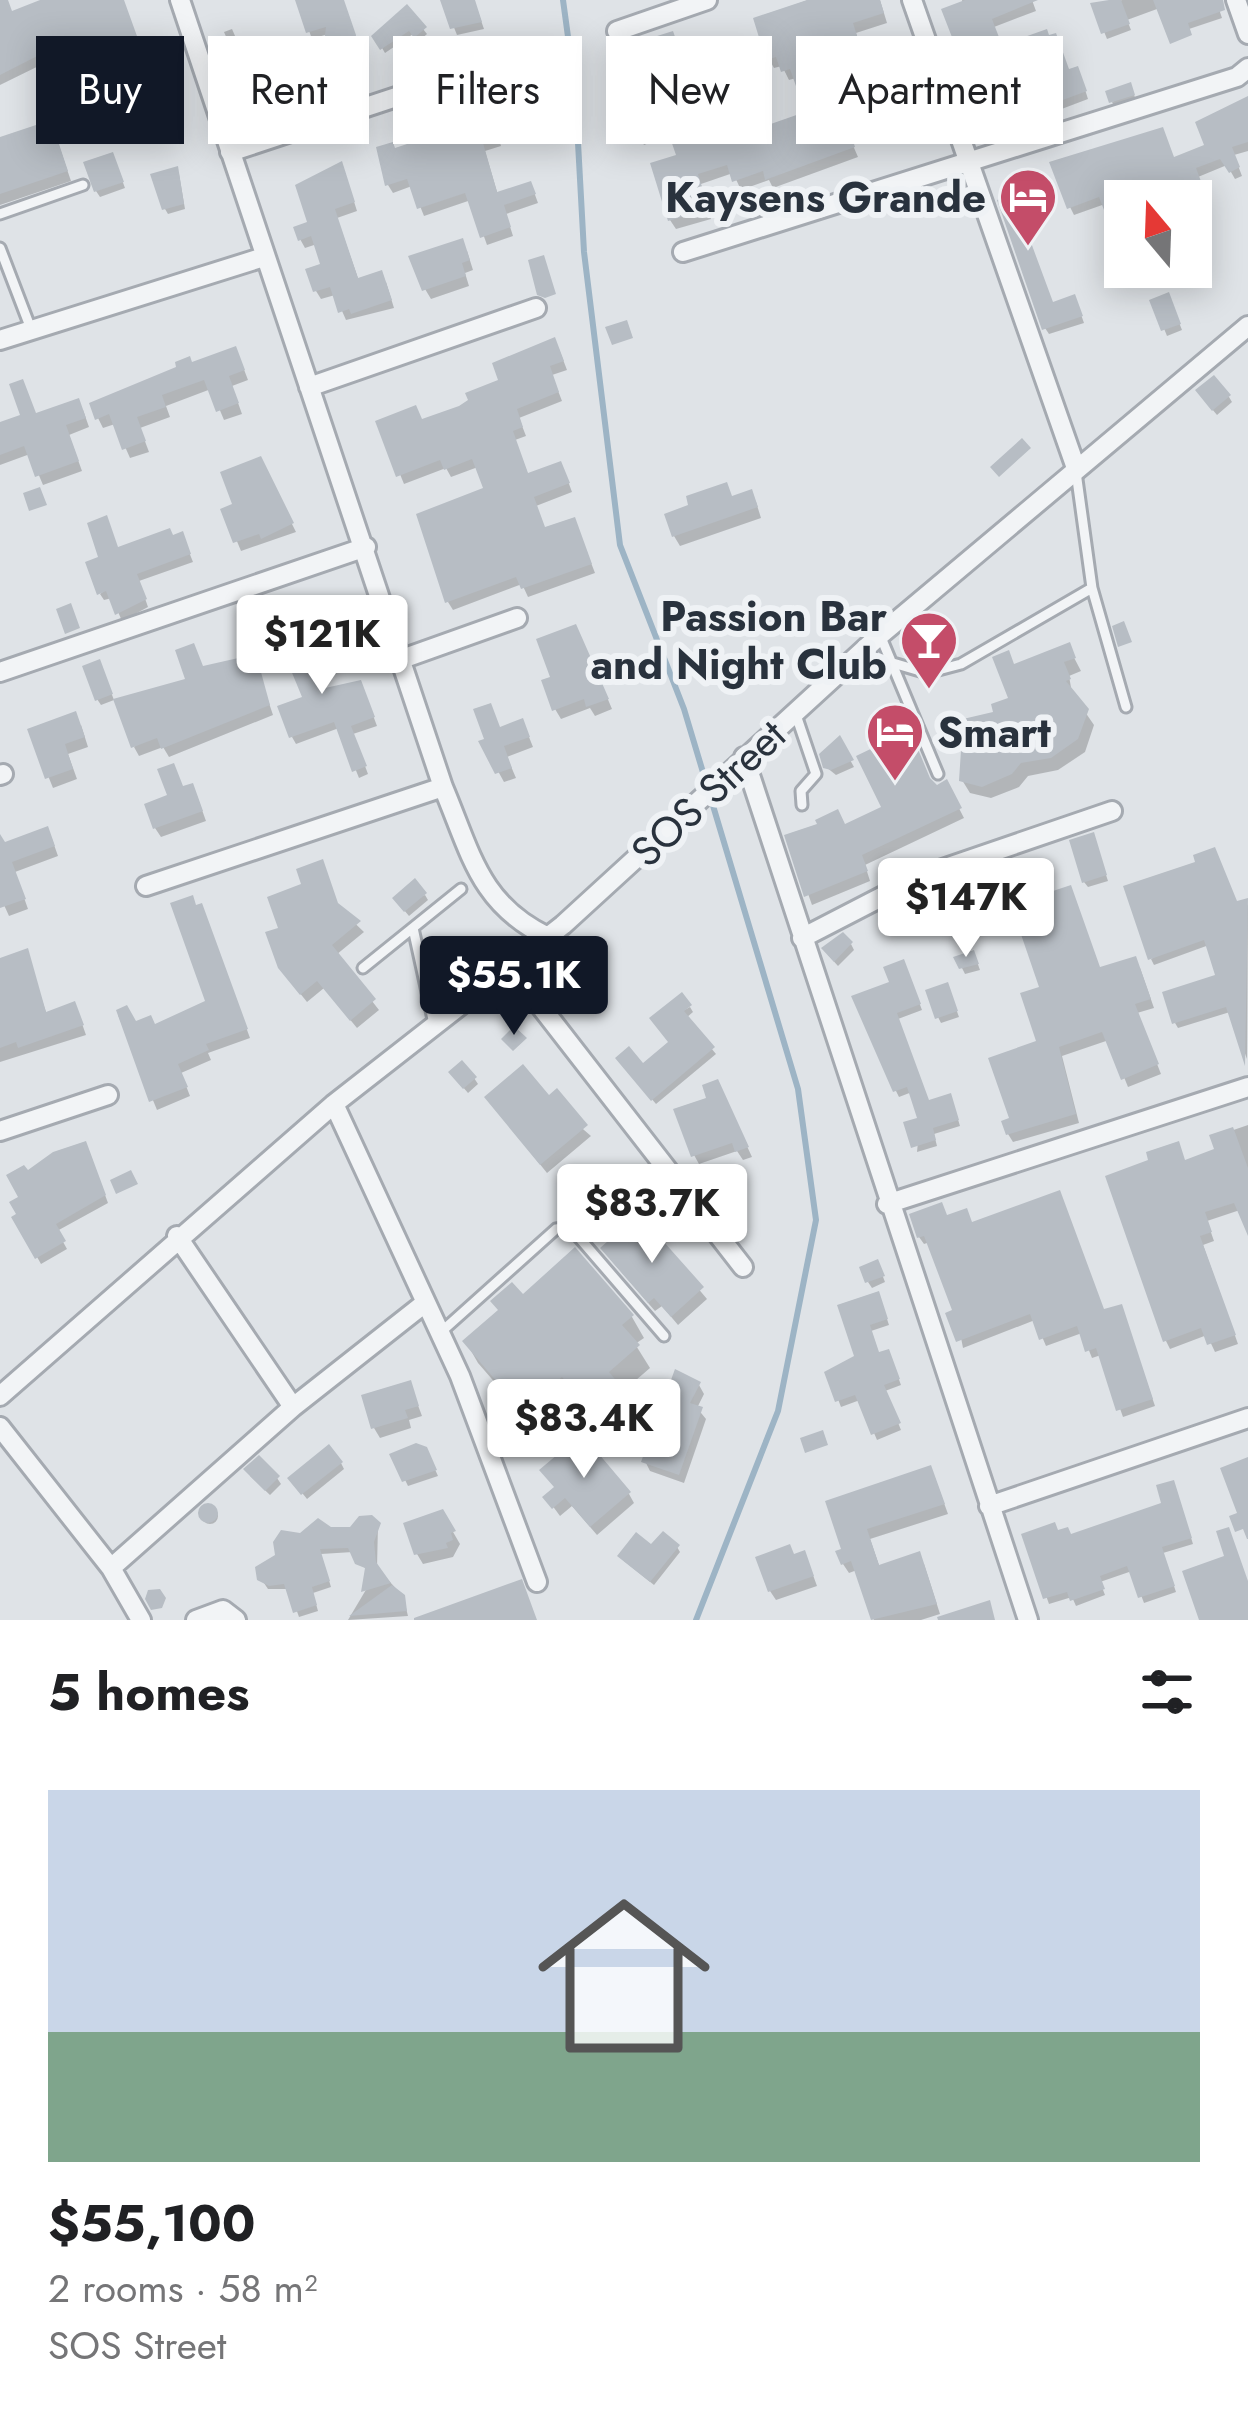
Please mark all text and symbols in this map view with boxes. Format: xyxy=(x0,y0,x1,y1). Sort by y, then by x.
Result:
chip: Buy xyxy=(36,36,184,144)
chip: Rent xyxy=(208,36,369,144)
chip: Filters xyxy=(393,36,582,144)
chip: New xyxy=(606,36,772,144)
chip: Apartment xyxy=(796,36,1063,144)
hotel icon: Kaysens Grande xyxy=(997,166,1059,248)
place label: Kaysens Grande xyxy=(665,167,986,228)
north arrow xyxy=(1104,180,1212,288)
map controls xyxy=(1104,180,1212,288)
place label: Passion Bar and Night Club xyxy=(590,586,888,695)
pin: $121K xyxy=(238,595,406,697)
text: $121K xyxy=(264,605,380,662)
bar icon: Passion Bar and Night Club xyxy=(898,609,960,691)
hotel icon: Smart xyxy=(864,701,926,783)
place label: Smart xyxy=(937,702,1052,763)
street label: SOS Street xyxy=(617,706,799,881)
pin: $147K xyxy=(882,858,1050,960)
text: $147K xyxy=(905,868,1027,925)
pin: $55.1K xyxy=(416,936,612,1038)
text: $55.1K xyxy=(447,946,581,1003)
pin: $83.7K xyxy=(554,1164,750,1266)
text: $83.7K xyxy=(584,1174,720,1231)
pin: $83.4K xyxy=(486,1379,682,1481)
text: $83.4K xyxy=(514,1389,654,1446)
text: 5 homes xyxy=(48,1655,250,1729)
icon: filters xyxy=(1134,1659,1200,1725)
icon: home xyxy=(516,1868,732,2084)
text: $55,100 xyxy=(48,2186,256,2260)
text: 2 rooms · 58 m² xyxy=(48,2260,317,2317)
text: SOS Street xyxy=(48,2317,226,2374)

